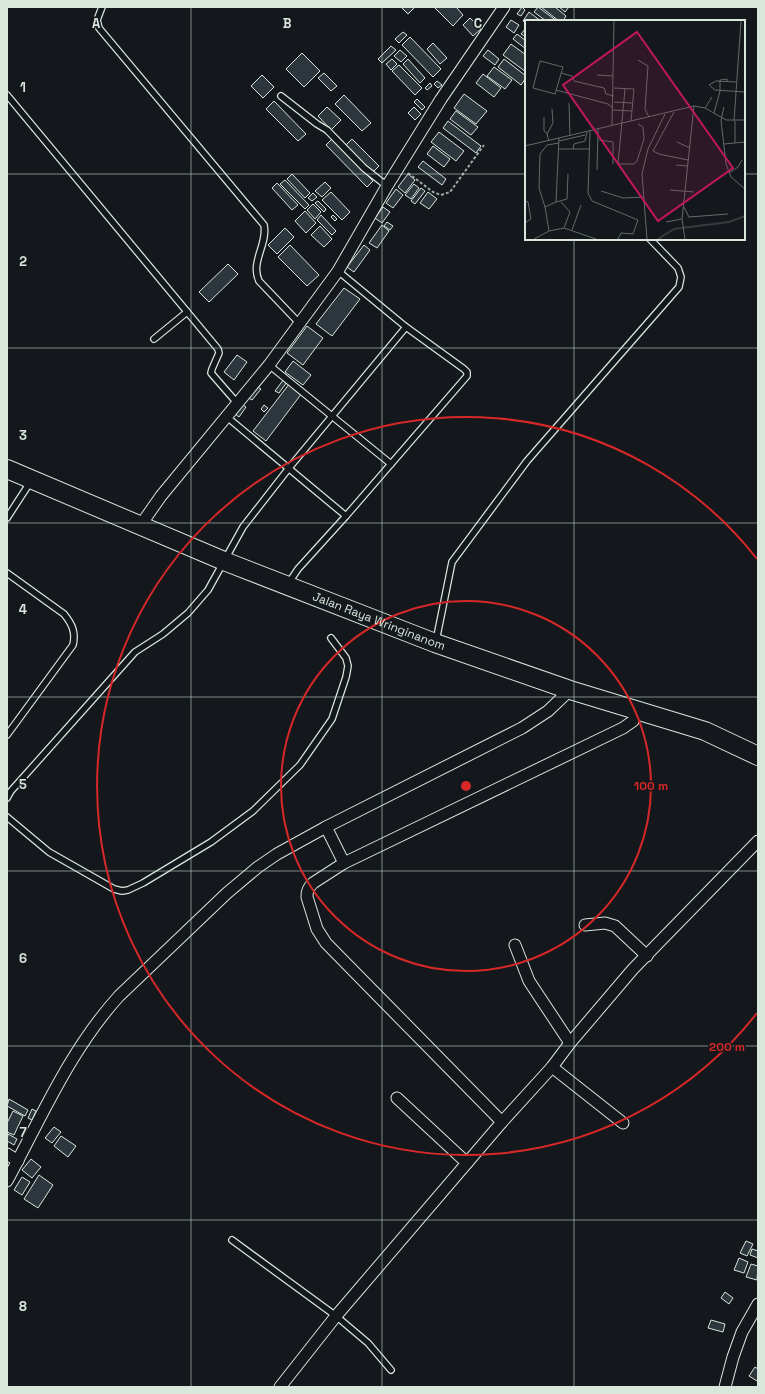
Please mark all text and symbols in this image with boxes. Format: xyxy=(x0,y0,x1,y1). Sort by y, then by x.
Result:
text: A xyxy=(92,15,101,32)
text: B xyxy=(283,15,292,32)
text: C xyxy=(474,15,482,32)
inset map xyxy=(525,20,745,240)
text: 1 xyxy=(20,79,26,96)
text: 2 xyxy=(19,253,27,270)
text: 3 xyxy=(19,427,27,444)
street label: Jalan Raya Wringinanom xyxy=(310,588,447,654)
text: 4 xyxy=(19,601,27,618)
text: 5 xyxy=(19,776,27,793)
text: 100 m xyxy=(634,778,668,794)
centre of rings xyxy=(459,779,473,793)
text: 6 xyxy=(19,950,27,967)
text: 200 m xyxy=(709,1039,745,1055)
text: 7 xyxy=(19,1124,27,1141)
text: 8 xyxy=(19,1298,27,1315)

